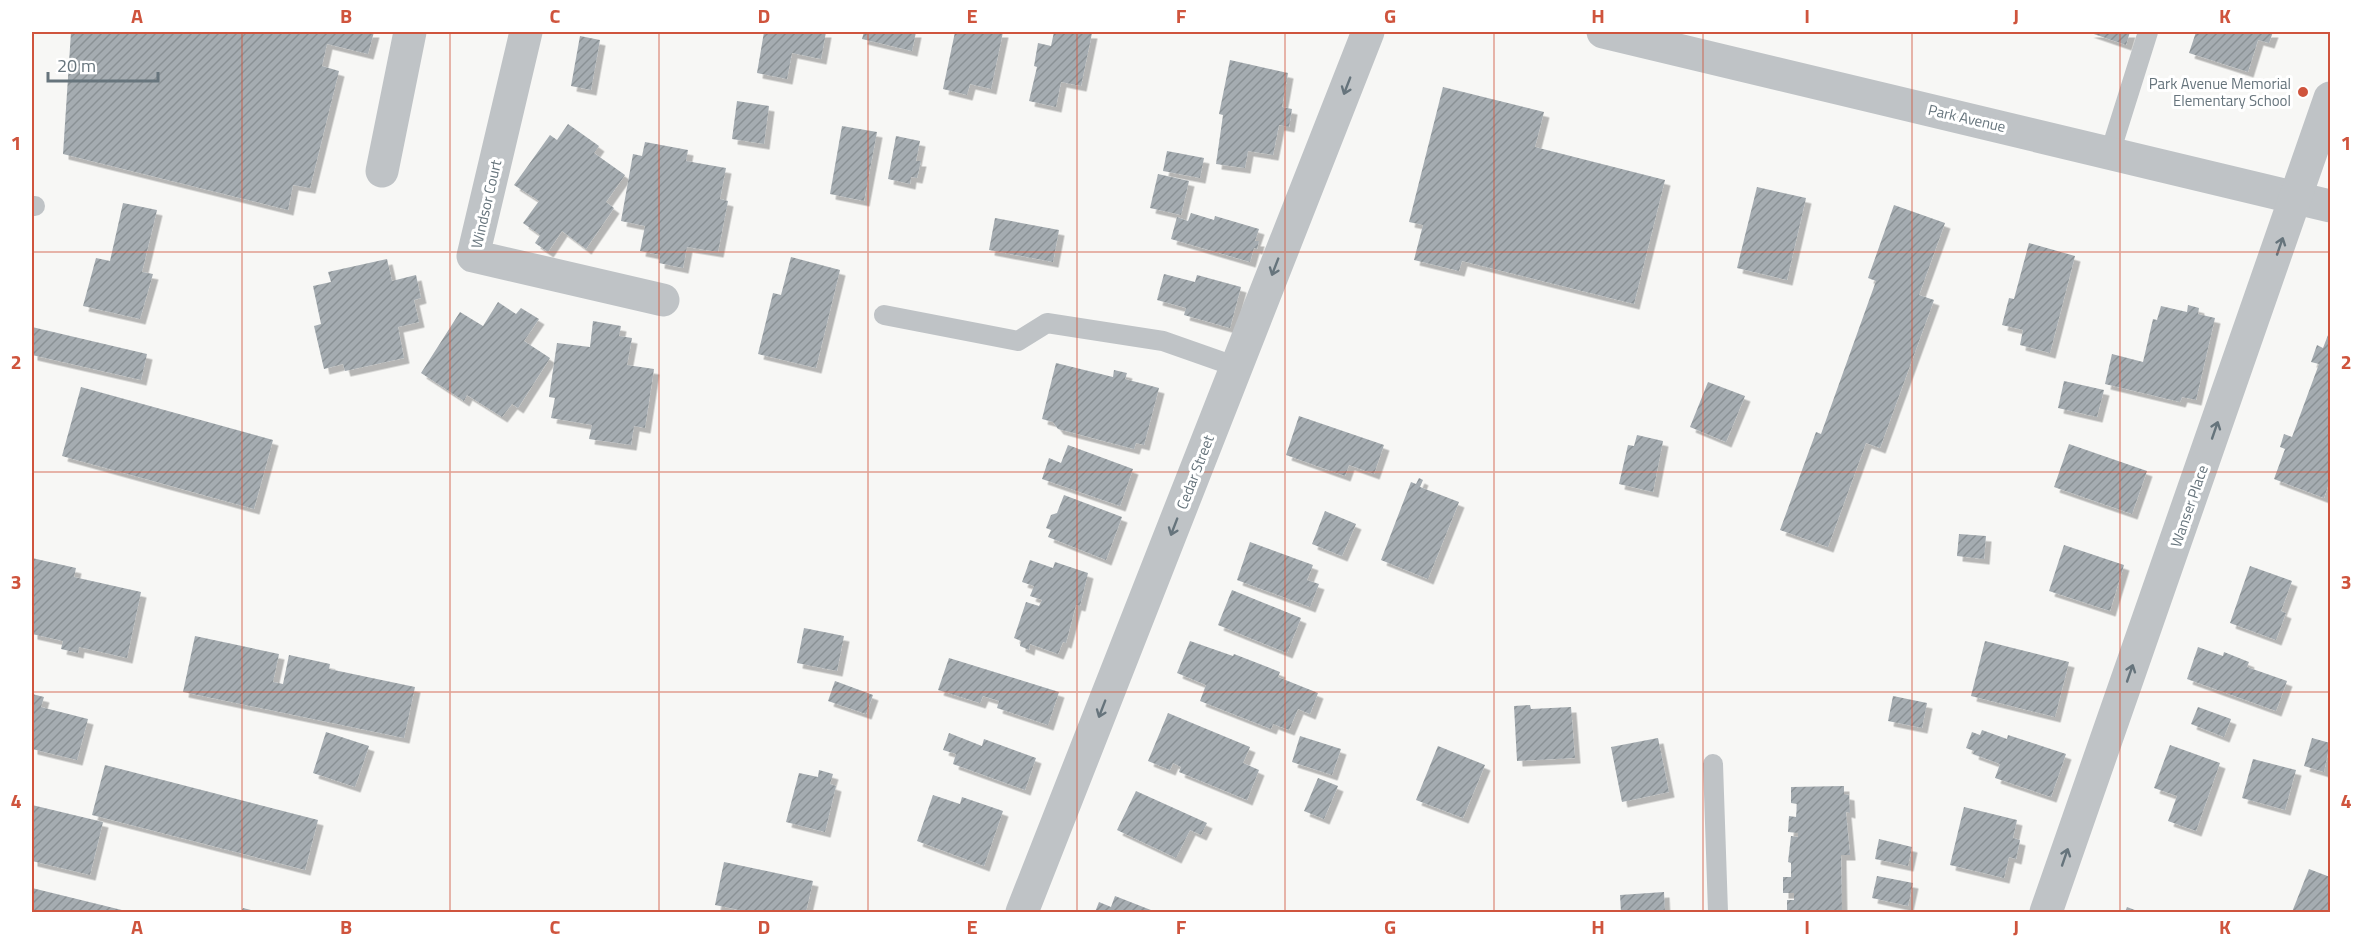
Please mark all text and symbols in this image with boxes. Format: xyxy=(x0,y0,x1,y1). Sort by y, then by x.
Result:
text: A xyxy=(131,0,143,31)
text: B xyxy=(340,0,352,31)
text: C xyxy=(550,0,561,31)
text: D xyxy=(758,0,770,31)
text: E xyxy=(966,0,978,31)
text: F xyxy=(1176,0,1187,31)
text: G xyxy=(1384,0,1396,31)
text: H xyxy=(1591,0,1605,31)
text: I xyxy=(1804,0,1810,31)
text: J xyxy=(2013,0,2019,31)
text: K xyxy=(2219,0,2231,31)
scale bar xyxy=(48,45,158,83)
text: 20 m xyxy=(57,52,96,79)
place label: Park Avenue Memorial Elementary School xyxy=(2149,72,2291,112)
one-way arrow xyxy=(1340,76,1351,95)
marker: Park Avenue Memorial Elementary School xyxy=(2296,85,2310,99)
street label: Park Avenue xyxy=(1926,98,2008,138)
text: 1 xyxy=(10,127,22,158)
text: 1 xyxy=(2340,127,2352,158)
street label: Windsor Court xyxy=(465,157,508,251)
one-way arrow xyxy=(2276,237,2287,256)
one-way arrow xyxy=(1269,258,1280,276)
text: 2 xyxy=(10,346,22,377)
text: 2 xyxy=(2340,346,2352,377)
one-way arrow xyxy=(2211,421,2222,440)
street label: Cedar Street xyxy=(1170,431,1220,513)
street label: Wanser Place xyxy=(2164,462,2214,550)
one-way arrow xyxy=(1167,518,1178,536)
text: 3 xyxy=(10,566,22,597)
text: 3 xyxy=(2340,566,2352,597)
one-way arrow xyxy=(2125,664,2136,683)
one-way arrow xyxy=(1096,699,1107,718)
text: 4 xyxy=(10,785,22,816)
text: 4 xyxy=(2340,785,2352,816)
one-way arrow xyxy=(2061,848,2072,867)
text: A xyxy=(131,911,143,942)
text: B xyxy=(340,911,352,942)
text: C xyxy=(550,911,561,942)
text: D xyxy=(758,911,770,942)
text: E xyxy=(966,911,978,942)
text: F xyxy=(1176,911,1187,942)
text: G xyxy=(1384,911,1396,942)
text: H xyxy=(1591,911,1605,942)
text: I xyxy=(1804,911,1810,942)
text: J xyxy=(2013,911,2019,942)
text: K xyxy=(2219,911,2231,942)

